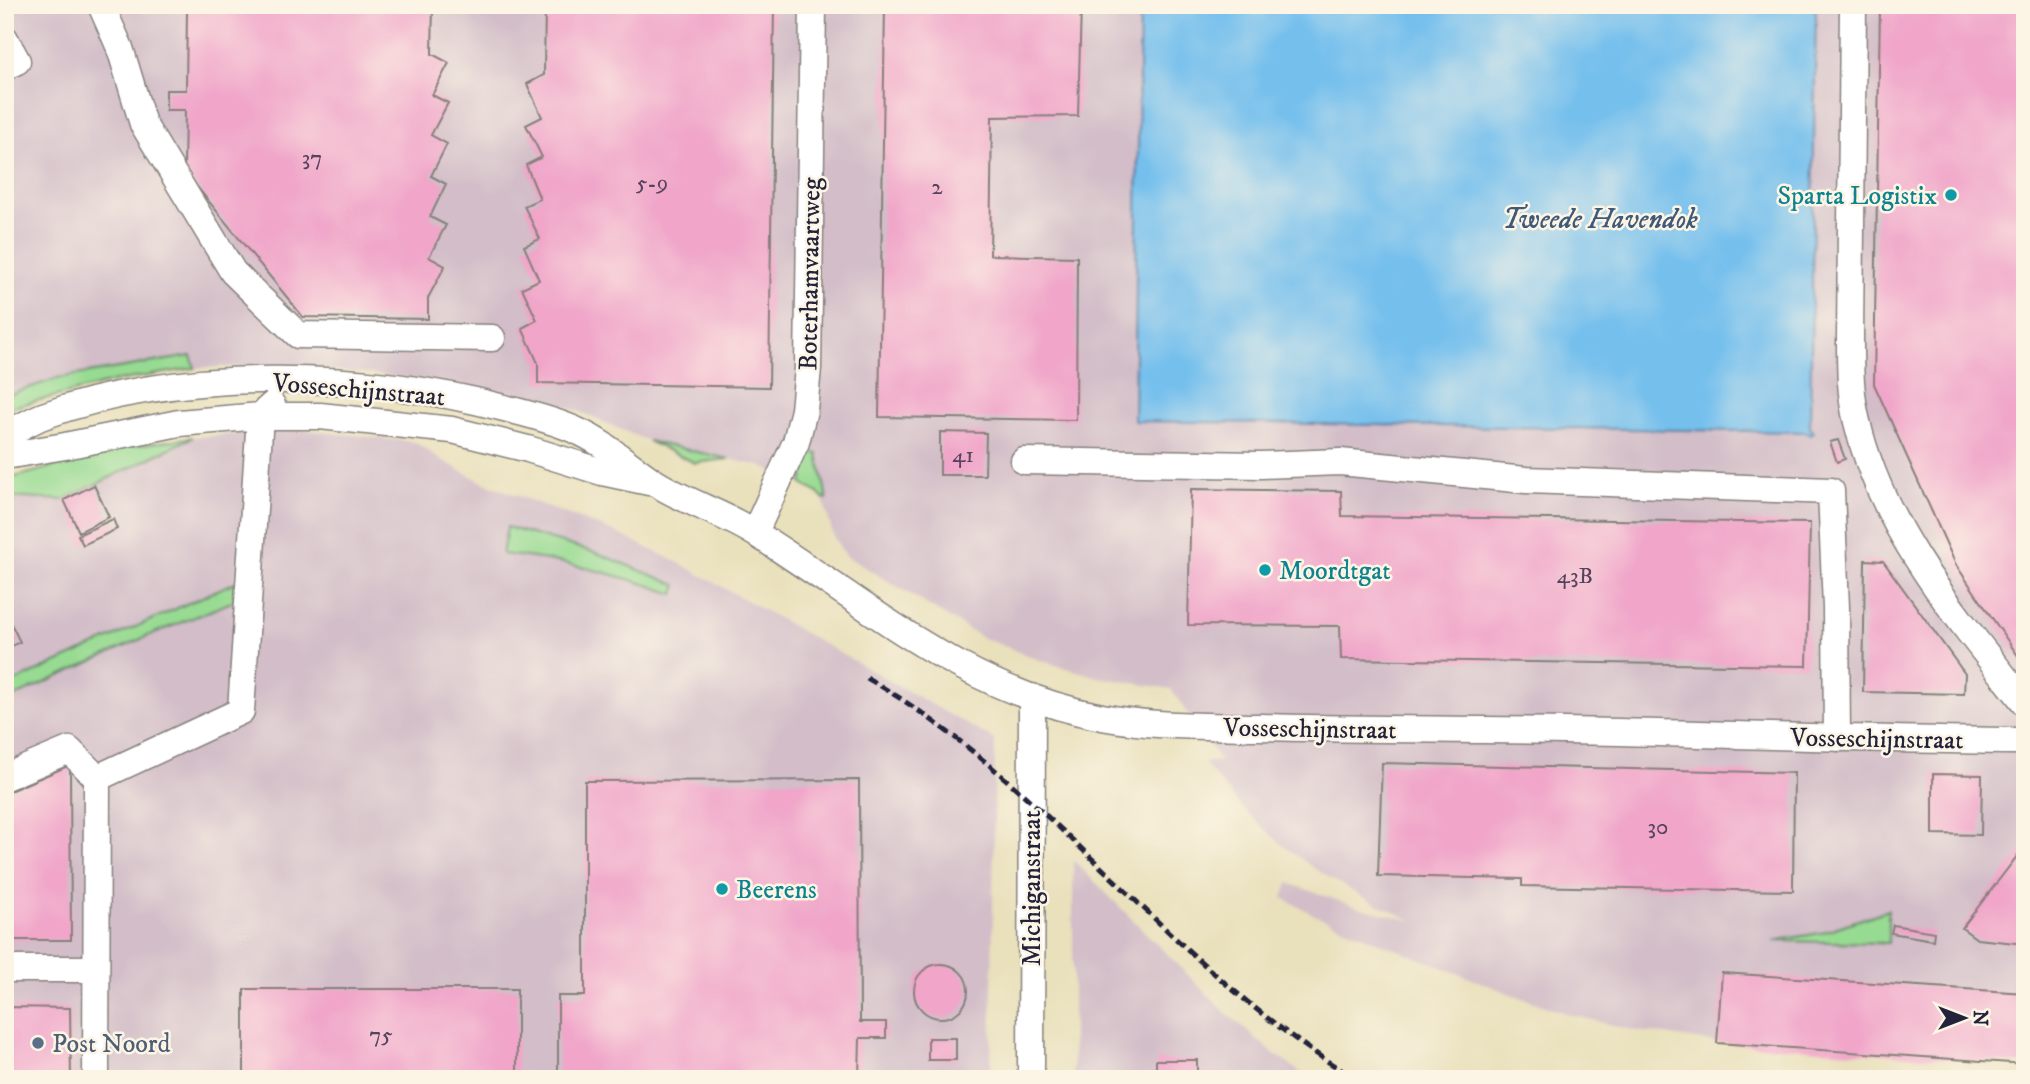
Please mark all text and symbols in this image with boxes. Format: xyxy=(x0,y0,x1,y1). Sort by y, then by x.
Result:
house number: 37 xyxy=(302,144,322,173)
house number: 5-9 xyxy=(636,169,668,198)
house number: 2 xyxy=(931,173,943,202)
street label: Boterhamvaartweg xyxy=(792,177,829,371)
place label: Sparta Logistix xyxy=(1777,180,1937,213)
marker: Sparta Logistix xyxy=(1943,187,1959,203)
water label: Tweede Havendok xyxy=(1502,202,1698,237)
street label: Vosseschijnstraat xyxy=(270,366,446,414)
house number: 41 xyxy=(952,441,974,470)
place label: Moordtgat xyxy=(1279,555,1391,588)
marker: Moordtgat xyxy=(1257,562,1273,578)
house number: 43B xyxy=(1557,562,1593,591)
street label: Vosseschijnstraat xyxy=(1222,711,1397,748)
street label: Vosseschijnstraat xyxy=(1789,721,1964,758)
street label: Michiganstraat xyxy=(1016,810,1049,966)
house number: 30 xyxy=(1648,813,1668,842)
place label: Beerens xyxy=(736,874,817,907)
marker: Beerens xyxy=(714,881,730,897)
north arrow xyxy=(1928,982,1998,1052)
text: N xyxy=(1968,1010,1991,1026)
house number: 75 xyxy=(369,1021,393,1050)
place label: Post Noord xyxy=(52,1028,170,1061)
marker: Post Noord xyxy=(30,1035,46,1051)

